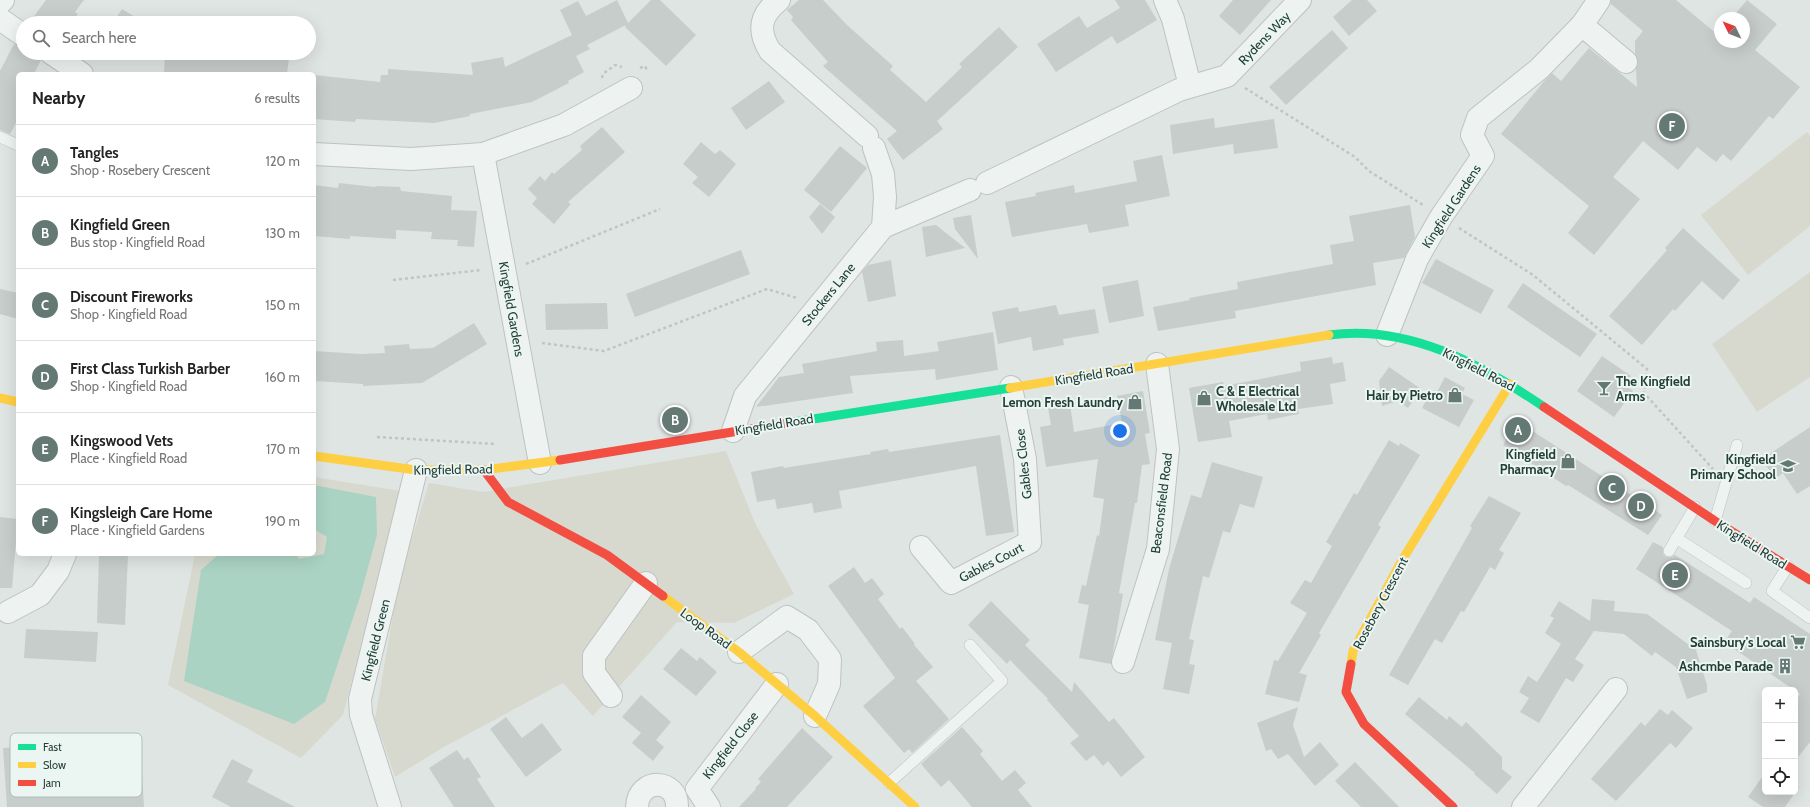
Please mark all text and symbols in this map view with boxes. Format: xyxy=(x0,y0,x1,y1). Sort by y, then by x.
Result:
street label: Rydens Way xyxy=(1235,8,1294,68)
north arrow xyxy=(1714,12,1750,48)
search box xyxy=(16,16,316,60)
icon: search xyxy=(30,27,52,49)
text: Search here xyxy=(62,29,137,47)
text: Nearby xyxy=(32,88,85,108)
text: 6 results xyxy=(254,90,300,106)
pin: F xyxy=(1659,111,1685,141)
text: Tangles xyxy=(70,144,119,162)
text: A xyxy=(41,153,49,169)
text: 120 m xyxy=(266,153,300,169)
street label: Kingfield Gardens xyxy=(1418,161,1484,251)
text: Shop · Rosebery Crescent xyxy=(70,162,210,178)
text: Kingfield Green xyxy=(70,216,170,234)
text: B xyxy=(41,225,49,241)
text: 130 m xyxy=(265,225,300,241)
text: Bus stop · Kingfield Road xyxy=(70,234,205,250)
street label: Stockers Lane xyxy=(798,259,858,329)
street label: Kingfield Gardens xyxy=(496,260,528,358)
text: Discount Fireworks xyxy=(70,288,193,306)
text: C xyxy=(41,297,49,313)
text: 150 m xyxy=(265,297,300,313)
text: Shop · Kingfield Road xyxy=(70,306,187,322)
street label: Kingfield Road xyxy=(1440,344,1518,394)
text: First Class Turkish Barber xyxy=(70,360,230,378)
street label: Kingfield Road xyxy=(1054,360,1134,388)
text: D xyxy=(40,369,50,385)
text: 160 m xyxy=(265,369,300,385)
place label: The Kingfield Arms xyxy=(1616,373,1690,404)
text: Shop · Kingfield Road xyxy=(70,378,187,394)
bar icon: The Kingfield Arms xyxy=(1595,379,1613,397)
place label: C & E Electrical Wholesale Ltd xyxy=(1216,383,1300,414)
shop icon: Hair by Pietro xyxy=(1446,386,1464,404)
place label: Hair by Pietro xyxy=(1366,387,1444,403)
shop icon: C & E Electrical Wholesale Ltd xyxy=(1195,389,1213,407)
shop icon: Lemon Fresh Laundry xyxy=(1126,393,1144,411)
place label: Lemon Fresh Laundry xyxy=(1002,394,1123,410)
pin: B xyxy=(662,405,688,435)
street label: Kingfield Road xyxy=(734,410,814,438)
pin: A xyxy=(1505,415,1531,445)
your location xyxy=(1110,421,1130,441)
street label: Gables Close xyxy=(1011,428,1035,500)
text: Kingswood Vets xyxy=(70,432,173,450)
text: E xyxy=(41,441,49,457)
text: 170 m xyxy=(266,441,300,457)
place label: Kingfield Pharmacy xyxy=(1500,446,1556,477)
text: Place · Kingfield Road xyxy=(70,450,187,466)
place label: Kingfield Primary School xyxy=(1690,451,1777,482)
street label: Beaconsfield Road xyxy=(1147,452,1175,554)
shop icon: Kingfield Pharmacy xyxy=(1559,452,1577,470)
school or university icon: Kingfield Primary School xyxy=(1779,457,1797,475)
street label: Kingfield Road xyxy=(413,460,493,478)
pin: C xyxy=(1599,473,1625,503)
pin: D xyxy=(1628,491,1654,521)
text: Kingsleigh Care Home xyxy=(70,504,212,522)
text: F xyxy=(42,513,48,529)
text: 190 m xyxy=(265,513,300,529)
street label: Kingfield Road xyxy=(1714,516,1790,572)
text: Place · Kingfield Gardens xyxy=(70,522,205,538)
street label: Gables Court xyxy=(956,539,1027,585)
street label: Rosebery Crescent xyxy=(1349,554,1411,652)
pin: E xyxy=(1662,560,1688,590)
street label: Kingfield Green xyxy=(357,597,393,683)
street label: Loop Road xyxy=(677,604,735,652)
supermarket icon: Sainsbury's Local xyxy=(1789,633,1807,651)
place label: Sainsbury's Local xyxy=(1690,634,1787,650)
building icon: Ashcmbe Parade xyxy=(1776,657,1794,675)
place label: Ashcmbe Parade xyxy=(1679,658,1773,674)
map controls xyxy=(1762,687,1798,795)
button: + xyxy=(1762,687,1798,723)
street label: Kingfield Close xyxy=(699,708,762,782)
button: − xyxy=(1762,723,1798,759)
legend xyxy=(10,733,142,797)
text: Fast xyxy=(43,740,62,754)
text: Slow xyxy=(43,758,66,772)
button: locate xyxy=(1762,759,1798,795)
text: Jam xyxy=(42,776,61,790)

